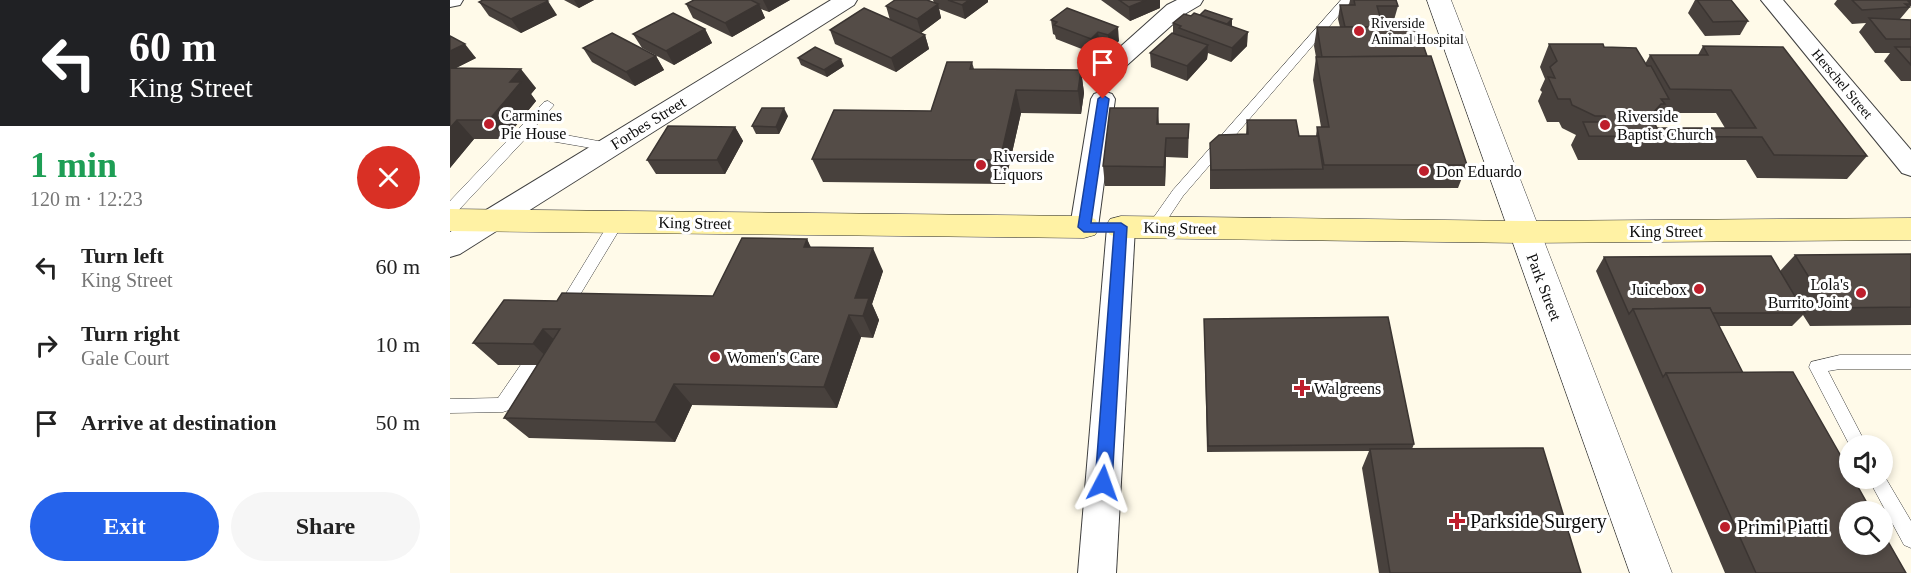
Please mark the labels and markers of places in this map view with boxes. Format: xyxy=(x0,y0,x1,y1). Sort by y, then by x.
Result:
place label: Riverside Animal Hospital xyxy=(1371,16,1464,47)
marker: Riverside Animal Hospital xyxy=(1352,24,1366,38)
pin xyxy=(1077,37,1128,99)
place label: Carmines Pie House xyxy=(501,107,566,142)
place label: Riverside Baptist Church xyxy=(1617,108,1713,144)
marker: Carmines Pie House xyxy=(482,117,496,131)
marker: Riverside Baptist Church xyxy=(1598,118,1612,132)
place label: Riverside Liquors xyxy=(993,148,1054,184)
marker: Riverside Liquors xyxy=(974,158,988,172)
place label: Don Eduardo xyxy=(1436,163,1522,180)
marker: Don Eduardo xyxy=(1417,164,1431,178)
place label: Lola's Burrito Joint xyxy=(1768,276,1850,311)
place label: Juicebox xyxy=(1630,281,1687,298)
marker: Juicebox xyxy=(1692,282,1706,296)
marker: Lola's Burrito Joint xyxy=(1854,286,1868,300)
place label: Women's Care xyxy=(727,349,820,366)
marker: Women's Care xyxy=(708,350,722,364)
place label: Walgreens xyxy=(1314,380,1381,398)
marker: Walgreens xyxy=(1295,381,1309,395)
place label: Parkside Surgery xyxy=(1470,510,1607,533)
marker: Parkside Surgery xyxy=(1448,512,1466,530)
place label: Primi Piatti xyxy=(1737,516,1829,538)
marker: Primi Piatti xyxy=(1718,520,1732,534)

